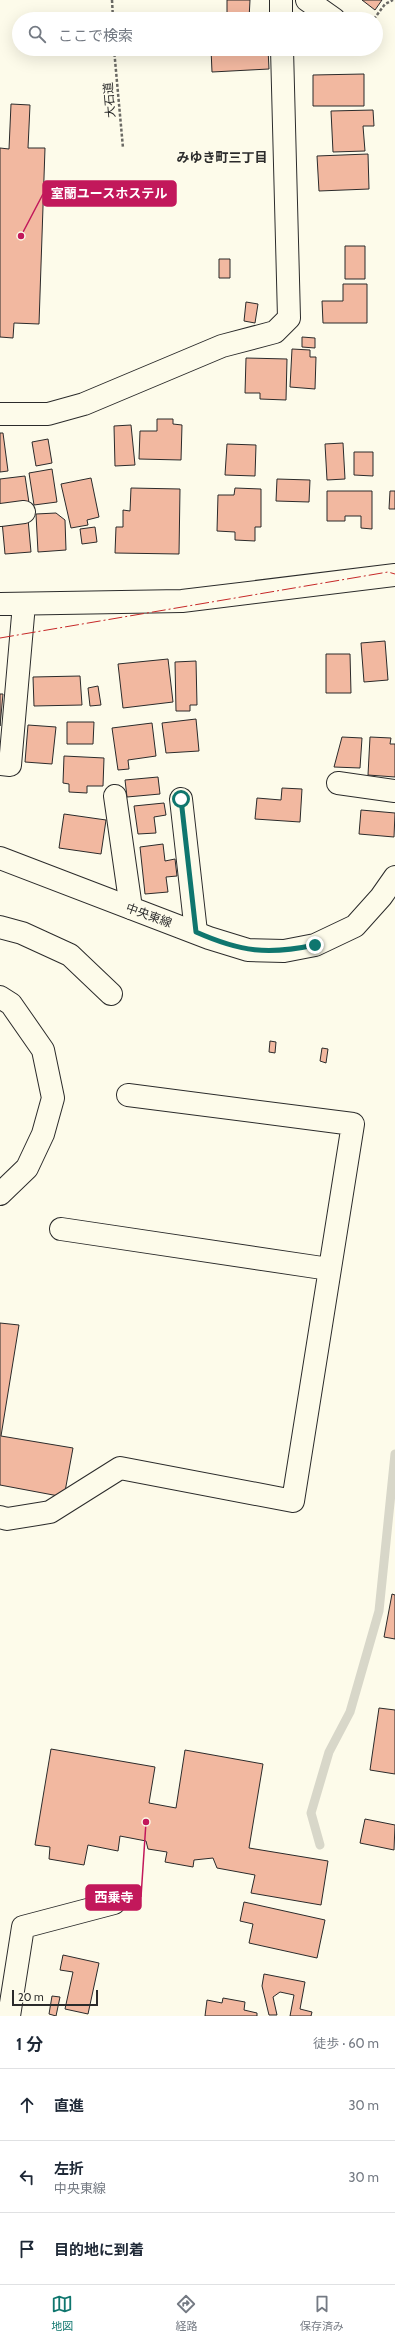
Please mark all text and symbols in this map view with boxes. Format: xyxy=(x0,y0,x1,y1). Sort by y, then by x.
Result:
search box xyxy=(12,12,383,56)
icon: search xyxy=(26,23,48,45)
text: ここで検索 xyxy=(58,27,133,45)
street label: 大石道 xyxy=(100,81,118,119)
district label: みゆき町三丁目 xyxy=(176,149,268,165)
callout: 室蘭ユースホステル xyxy=(43,181,176,206)
text: 室蘭ユースホステル xyxy=(51,185,167,201)
route start xyxy=(172,790,190,808)
street label: 中央東線 xyxy=(124,900,174,930)
route end xyxy=(306,936,324,954)
callout: 西乗寺 xyxy=(86,1885,141,1910)
text: 西乗寺 xyxy=(94,1889,134,1905)
scale bar xyxy=(12,1988,98,2007)
text: 20 m xyxy=(18,1990,44,2004)
text: 1 分 xyxy=(16,2034,43,2054)
text: 徒歩 · 60 m xyxy=(313,2035,379,2051)
icon: ahead xyxy=(16,2094,38,2116)
text: 直進 xyxy=(54,2097,84,2115)
text: 30 m xyxy=(349,2097,379,2113)
text: 左折 xyxy=(54,2160,84,2178)
icon: left xyxy=(16,2166,38,2188)
text: 30 m xyxy=(349,2169,379,2185)
text: 中央東線 xyxy=(54,2180,106,2196)
icon: arrive xyxy=(16,2238,38,2260)
text: 目的地に到着 xyxy=(54,2241,144,2259)
tab: 地図 xyxy=(51,2293,73,2333)
tab: 経路 xyxy=(175,2293,197,2333)
tab: 保存済み xyxy=(300,2293,344,2333)

